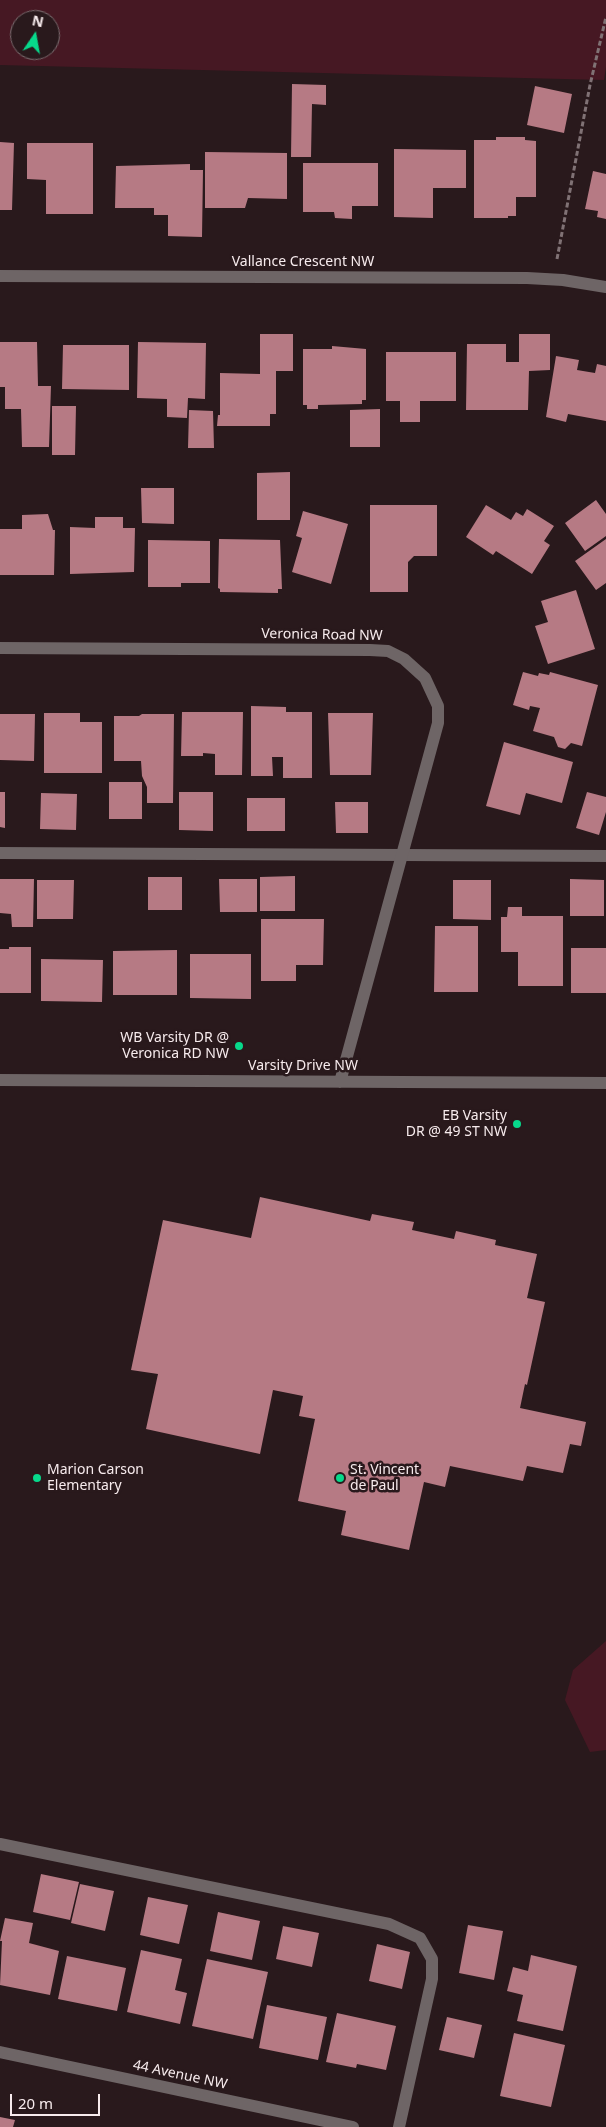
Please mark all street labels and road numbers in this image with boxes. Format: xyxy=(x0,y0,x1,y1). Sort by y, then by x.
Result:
street label: Vallance Crescent NW xyxy=(232,254,374,270)
street label: Veronica Road NW xyxy=(261,626,383,644)
street label: Varsity Drive NW xyxy=(248,1058,358,1074)
street label: 44 Avenue NW xyxy=(131,2057,229,2093)

